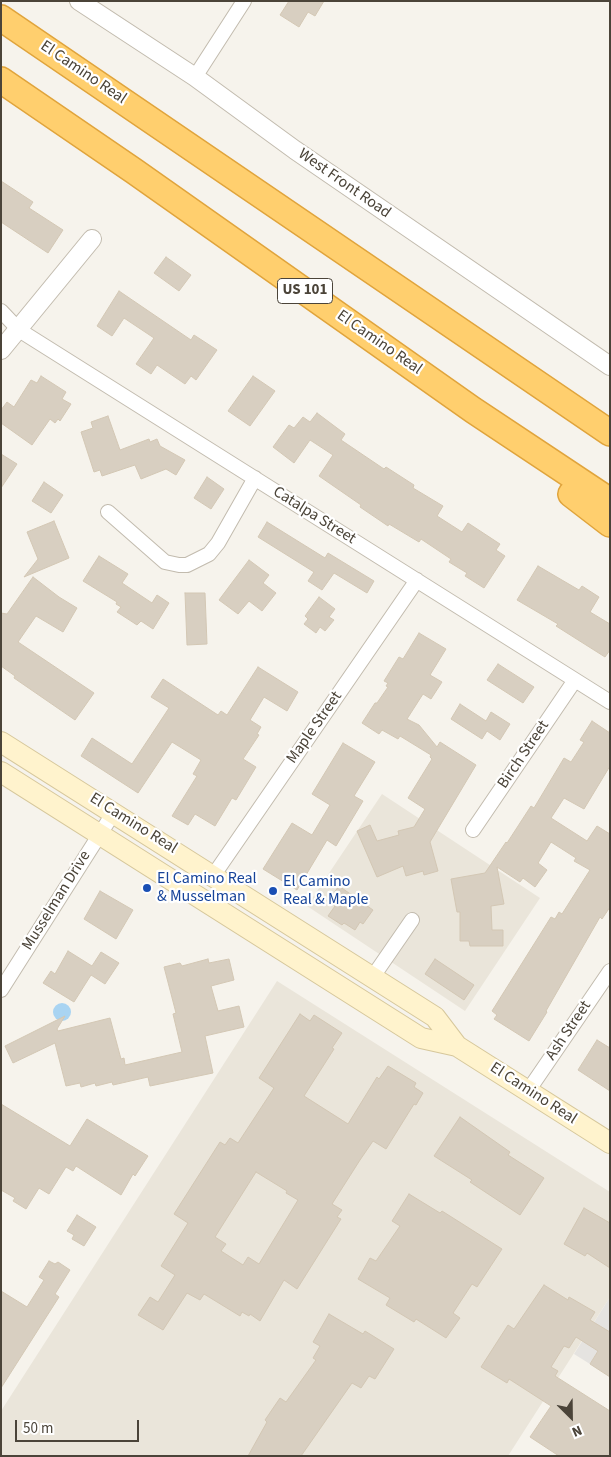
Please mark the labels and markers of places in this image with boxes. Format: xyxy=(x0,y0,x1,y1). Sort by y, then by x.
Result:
place label: El Camino Real & Musselman xyxy=(157,869,257,907)
place label: El Camino Real & Maple xyxy=(283,872,369,910)
marker: El Camino Real & Musselman xyxy=(141,882,153,894)
marker: El Camino Real & Maple xyxy=(267,885,279,897)

